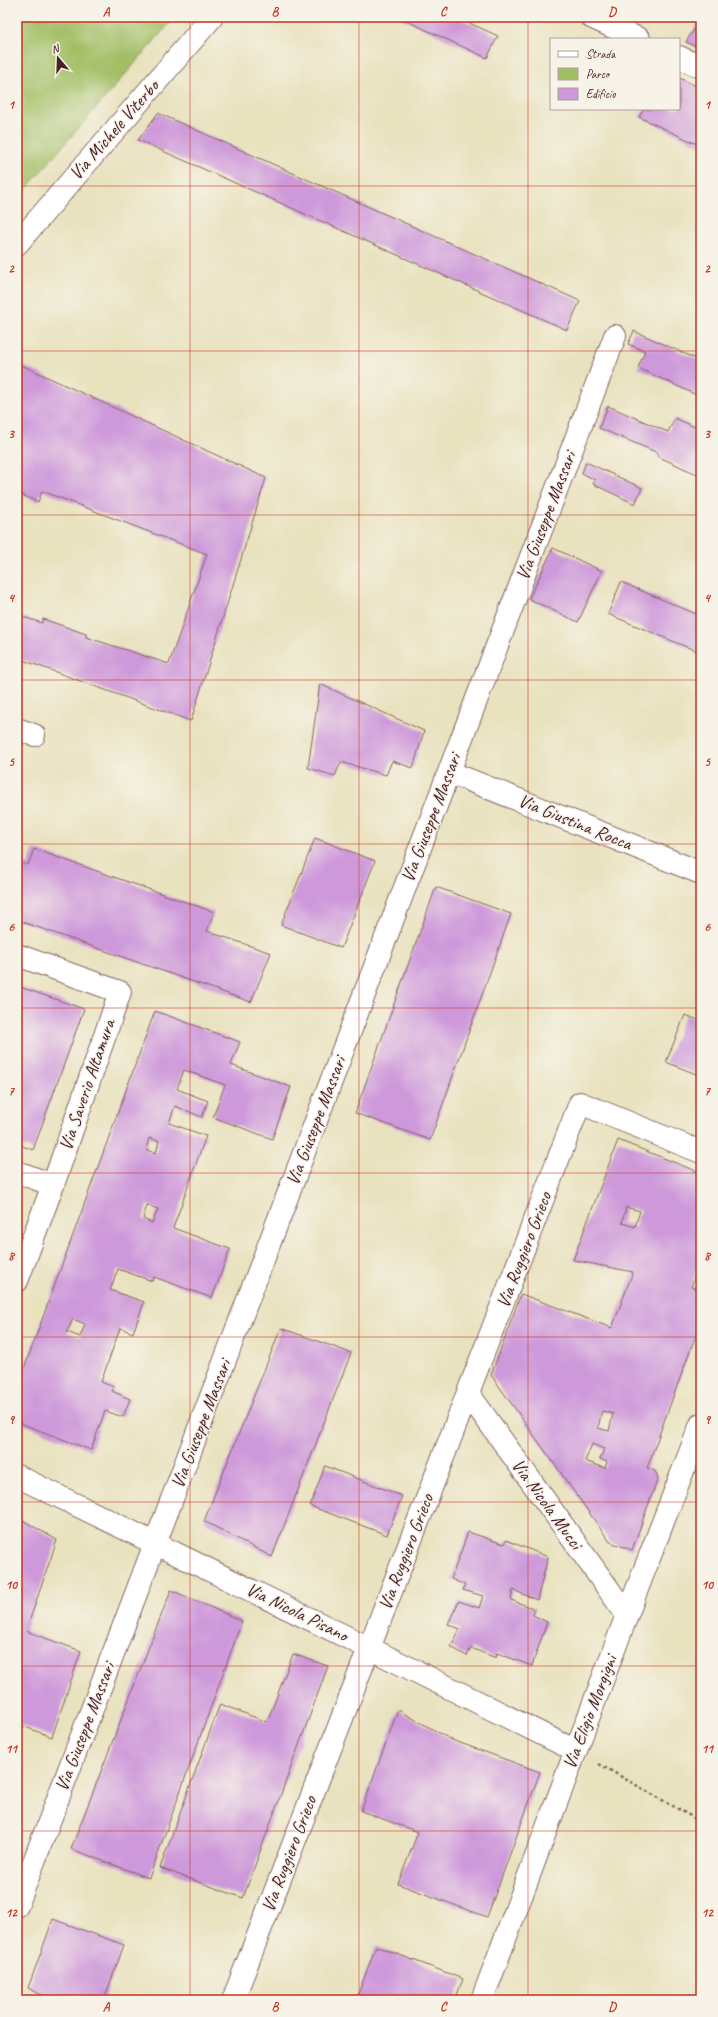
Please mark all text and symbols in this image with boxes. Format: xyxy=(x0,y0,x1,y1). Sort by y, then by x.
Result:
text: A xyxy=(103,4,111,20)
text: B xyxy=(272,4,280,20)
text: C xyxy=(440,4,448,20)
text: D xyxy=(608,4,617,20)
north arrow xyxy=(38,38,78,78)
legend xyxy=(550,38,680,110)
text: N xyxy=(49,40,62,56)
text: Strada xyxy=(586,46,616,62)
text: Parco xyxy=(586,66,611,82)
street label: Via Michele Viterbo xyxy=(64,73,166,185)
text: Edificio xyxy=(586,86,616,102)
text: 1 xyxy=(8,97,16,113)
text: 1 xyxy=(704,97,712,113)
text: 2 xyxy=(8,261,15,277)
text: 2 xyxy=(704,261,711,277)
text: 3 xyxy=(8,426,15,442)
text: 3 xyxy=(704,426,711,442)
street label: Via Giuseppe Massari xyxy=(510,446,582,584)
text: 4 xyxy=(8,590,16,606)
text: 4 xyxy=(704,590,712,606)
street label: Via Giuseppe Massari xyxy=(395,748,467,886)
text: 5 xyxy=(8,754,15,770)
text: 5 xyxy=(704,754,711,770)
street label: Via Giustina Rocca xyxy=(515,788,636,856)
text: 6 xyxy=(8,919,15,935)
text: 6 xyxy=(704,919,711,935)
street label: Via Saverio Altamura xyxy=(53,1014,121,1154)
street label: Via Giuseppe Massari xyxy=(280,1051,352,1189)
text: 7 xyxy=(8,1083,15,1099)
text: 7 xyxy=(704,1083,711,1099)
street label: Via Ruggiero Grieco xyxy=(491,1187,558,1311)
text: 8 xyxy=(8,1248,16,1264)
text: 8 xyxy=(704,1248,712,1264)
street label: Via Giuseppe Massari xyxy=(165,1354,237,1492)
text: 9 xyxy=(8,1412,15,1428)
text: 9 xyxy=(704,1412,711,1428)
street label: Via Nicola Mucci xyxy=(506,1454,589,1556)
street label: Via Ruggiero Grieco xyxy=(373,1489,440,1613)
text: 10 xyxy=(5,1577,18,1593)
street label: Via Nicola Pisano xyxy=(242,1577,354,1648)
text: 10 xyxy=(701,1577,714,1593)
street label: Via Eligio Morgigni xyxy=(557,1649,624,1772)
street label: Via Giuseppe Massari xyxy=(49,1657,121,1795)
text: 11 xyxy=(5,1741,19,1757)
text: 11 xyxy=(701,1741,715,1757)
street label: Via Ruggiero Grieco xyxy=(256,1791,323,1915)
text: 12 xyxy=(5,1905,18,1921)
text: 12 xyxy=(701,1905,714,1921)
text: A xyxy=(103,1999,111,2015)
text: B xyxy=(272,1999,280,2015)
text: C xyxy=(440,1999,448,2015)
text: D xyxy=(608,1999,617,2015)

